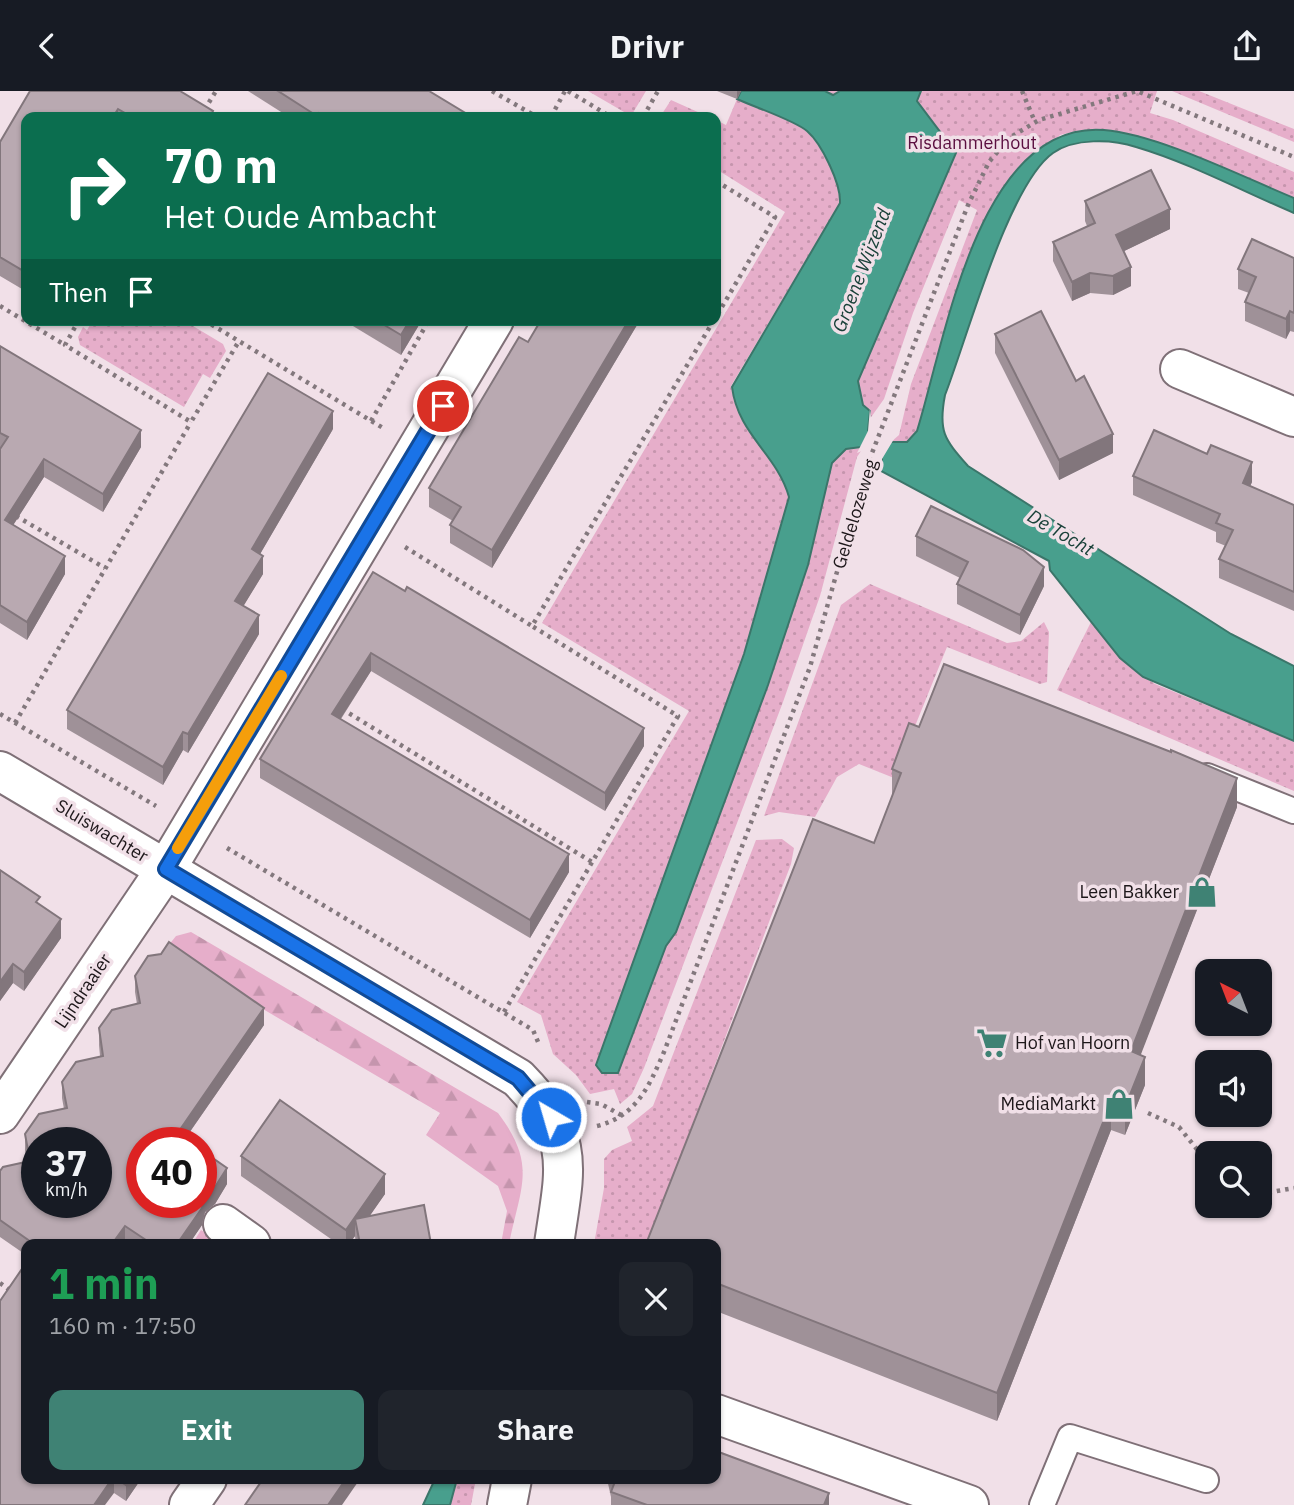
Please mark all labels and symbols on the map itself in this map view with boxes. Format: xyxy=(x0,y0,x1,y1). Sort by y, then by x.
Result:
park label: Risdammerhout xyxy=(907,131,1037,154)
water label: Groene Wijzend xyxy=(826,204,896,335)
pin xyxy=(413,376,473,436)
street label: Geldelozeweg xyxy=(827,456,882,572)
water label: De Tocht xyxy=(1024,503,1099,561)
street label: Sluiswachter xyxy=(52,794,153,867)
shop icon: Leen Bakker xyxy=(1185,875,1219,909)
place label: Leen Bakker xyxy=(1079,880,1179,903)
street label: Lijndraaier xyxy=(49,949,116,1033)
north arrow xyxy=(1195,959,1272,1036)
supermarket icon: Hof van Hoorn xyxy=(975,1026,1009,1060)
place label: Hof van Hoorn xyxy=(1015,1031,1130,1054)
position arrow xyxy=(514,1080,588,1154)
shop icon: MediaMarkt xyxy=(1102,1087,1136,1121)
place label: MediaMarkt xyxy=(1000,1092,1096,1115)
speed limit sign: 40 xyxy=(126,1127,217,1218)

